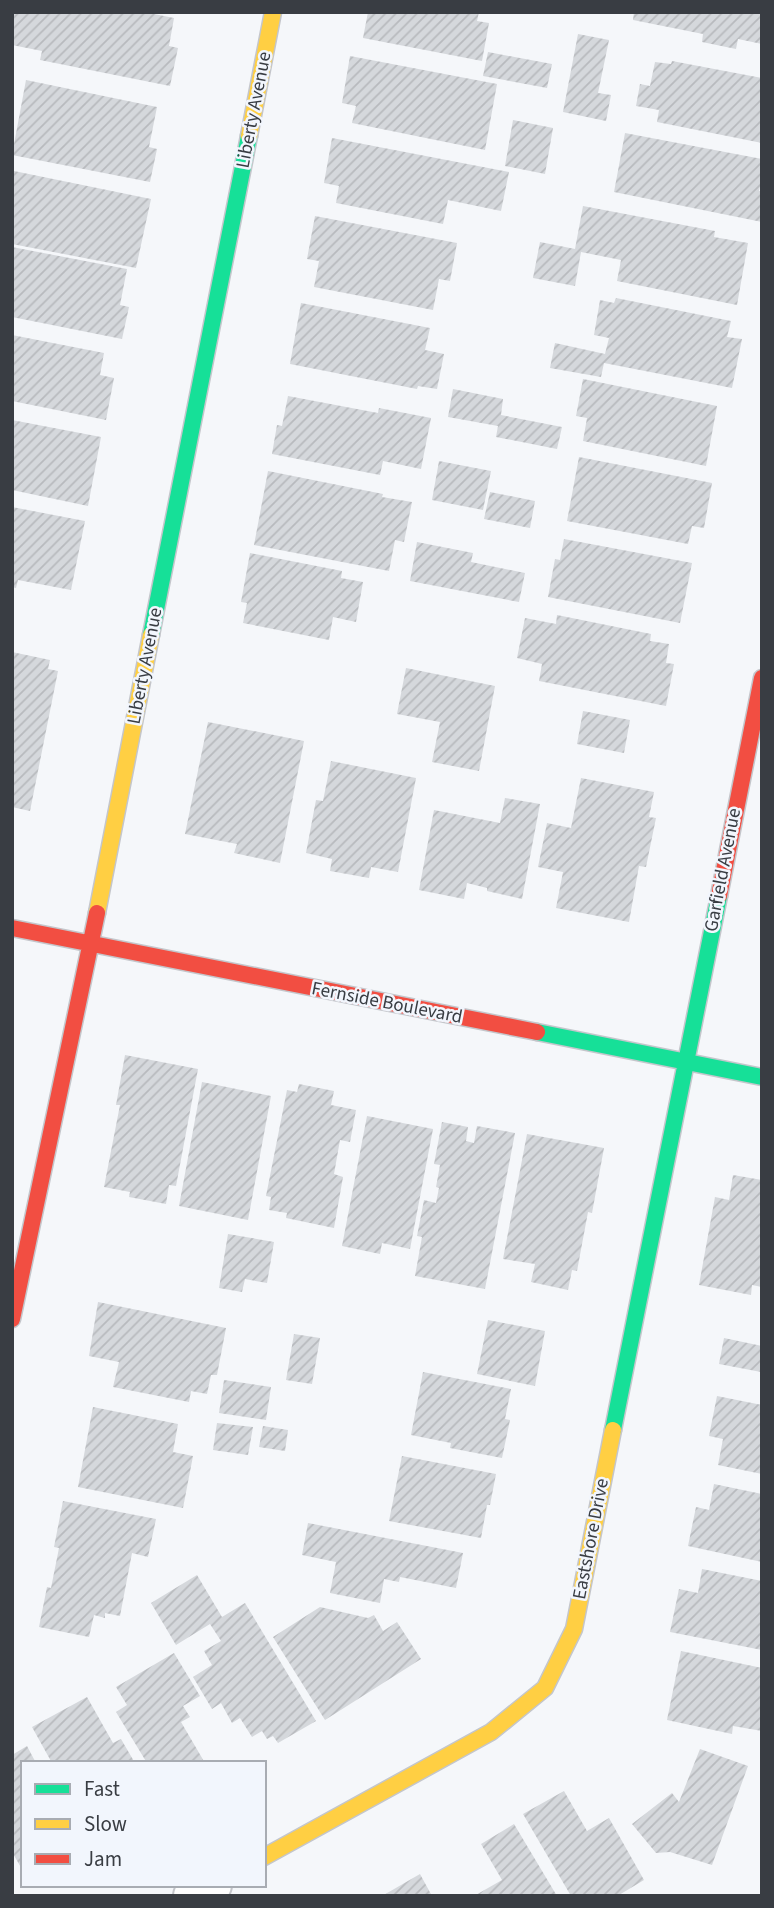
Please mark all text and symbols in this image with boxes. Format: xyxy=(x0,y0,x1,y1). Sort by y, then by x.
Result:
street label: Liberty Avenue xyxy=(229,49,279,171)
street label: Liberty Avenue xyxy=(120,605,170,727)
street label: Garfield Avenue xyxy=(698,806,748,934)
street label: Fernside Boulevard xyxy=(309,975,465,1031)
street label: Eastshore Drive xyxy=(566,1476,616,1602)
legend xyxy=(21,1761,266,1887)
text: Fast xyxy=(84,1774,120,1804)
text: Slow xyxy=(84,1809,127,1839)
text: Jam xyxy=(84,1844,122,1874)

